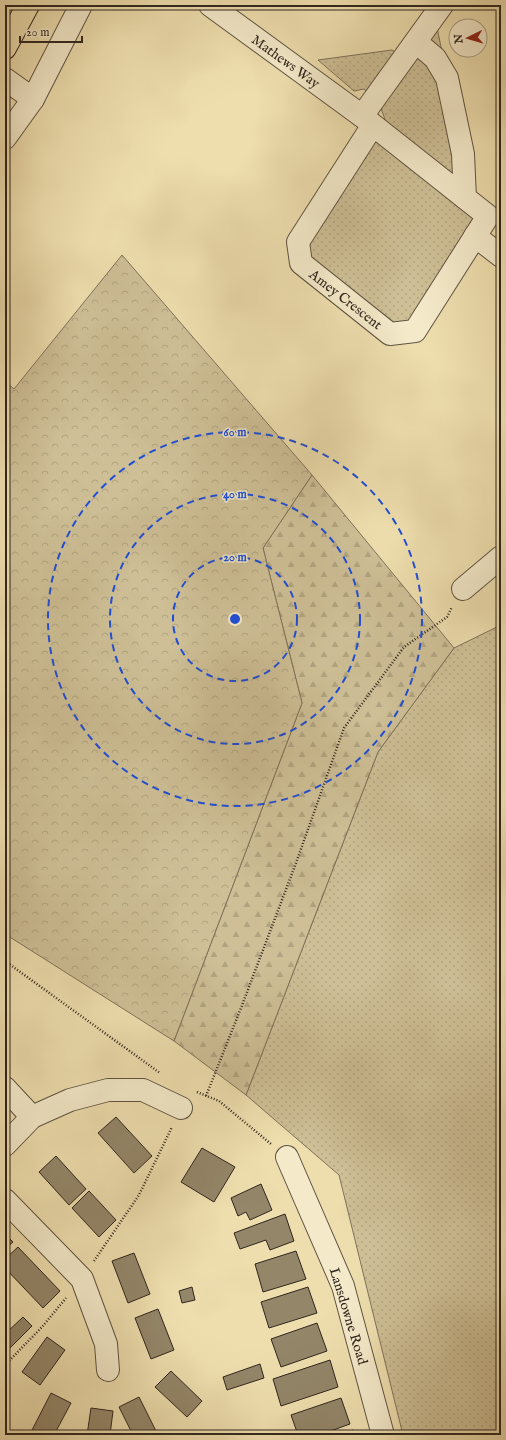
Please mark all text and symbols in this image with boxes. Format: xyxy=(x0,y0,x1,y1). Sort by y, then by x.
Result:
scale bar xyxy=(20,18,82,44)
north arrow xyxy=(448,18,488,58)
text: 20 m xyxy=(26,25,49,40)
street label: Mathews Way xyxy=(248,31,323,93)
text: N xyxy=(452,33,467,45)
street label: Amey Crescent xyxy=(304,265,386,334)
text: 60 m xyxy=(224,425,247,440)
text: 40 m xyxy=(223,487,248,502)
text: 20 m xyxy=(223,550,247,565)
centre of rings xyxy=(228,612,242,626)
street label: Lansdowne Road xyxy=(325,1265,372,1368)

